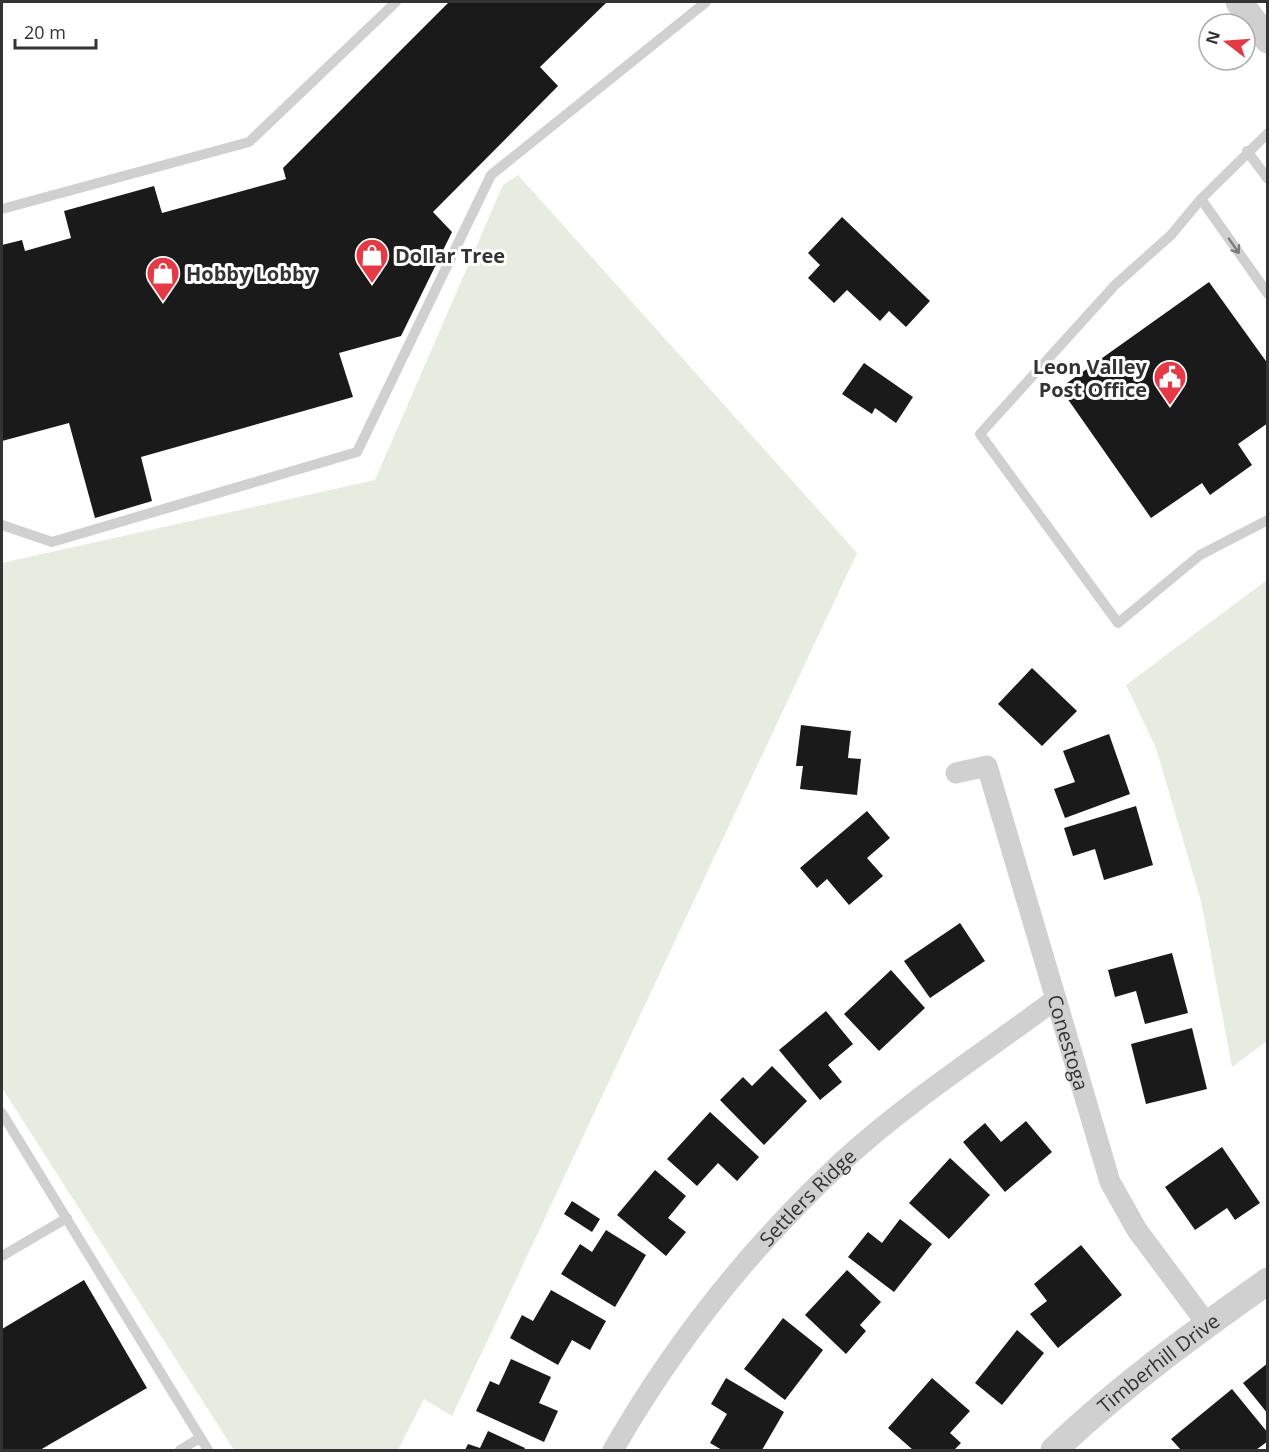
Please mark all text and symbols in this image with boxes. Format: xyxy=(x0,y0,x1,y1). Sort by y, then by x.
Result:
scale bar xyxy=(15,12,96,50)
north arrow xyxy=(1197,12,1257,72)
text: 20 m xyxy=(24,20,66,44)
text: N xyxy=(1200,28,1225,47)
shop icon: Dollar Tree xyxy=(354,237,390,284)
one-way arrow xyxy=(1228,238,1240,254)
place label: Dollar Tree xyxy=(395,242,505,269)
shop icon: Hobby Lobby xyxy=(145,255,181,302)
place label: Hobby Lobby xyxy=(186,260,317,287)
place label: Leon Valley Post Office xyxy=(1033,353,1148,403)
public building icon: Leon Valley Post Office xyxy=(1152,359,1188,406)
street label: Conestoga xyxy=(1042,991,1096,1094)
street label: Settlers Ridge xyxy=(753,1142,862,1252)
street label: Timberhill Drive xyxy=(1091,1307,1225,1419)

